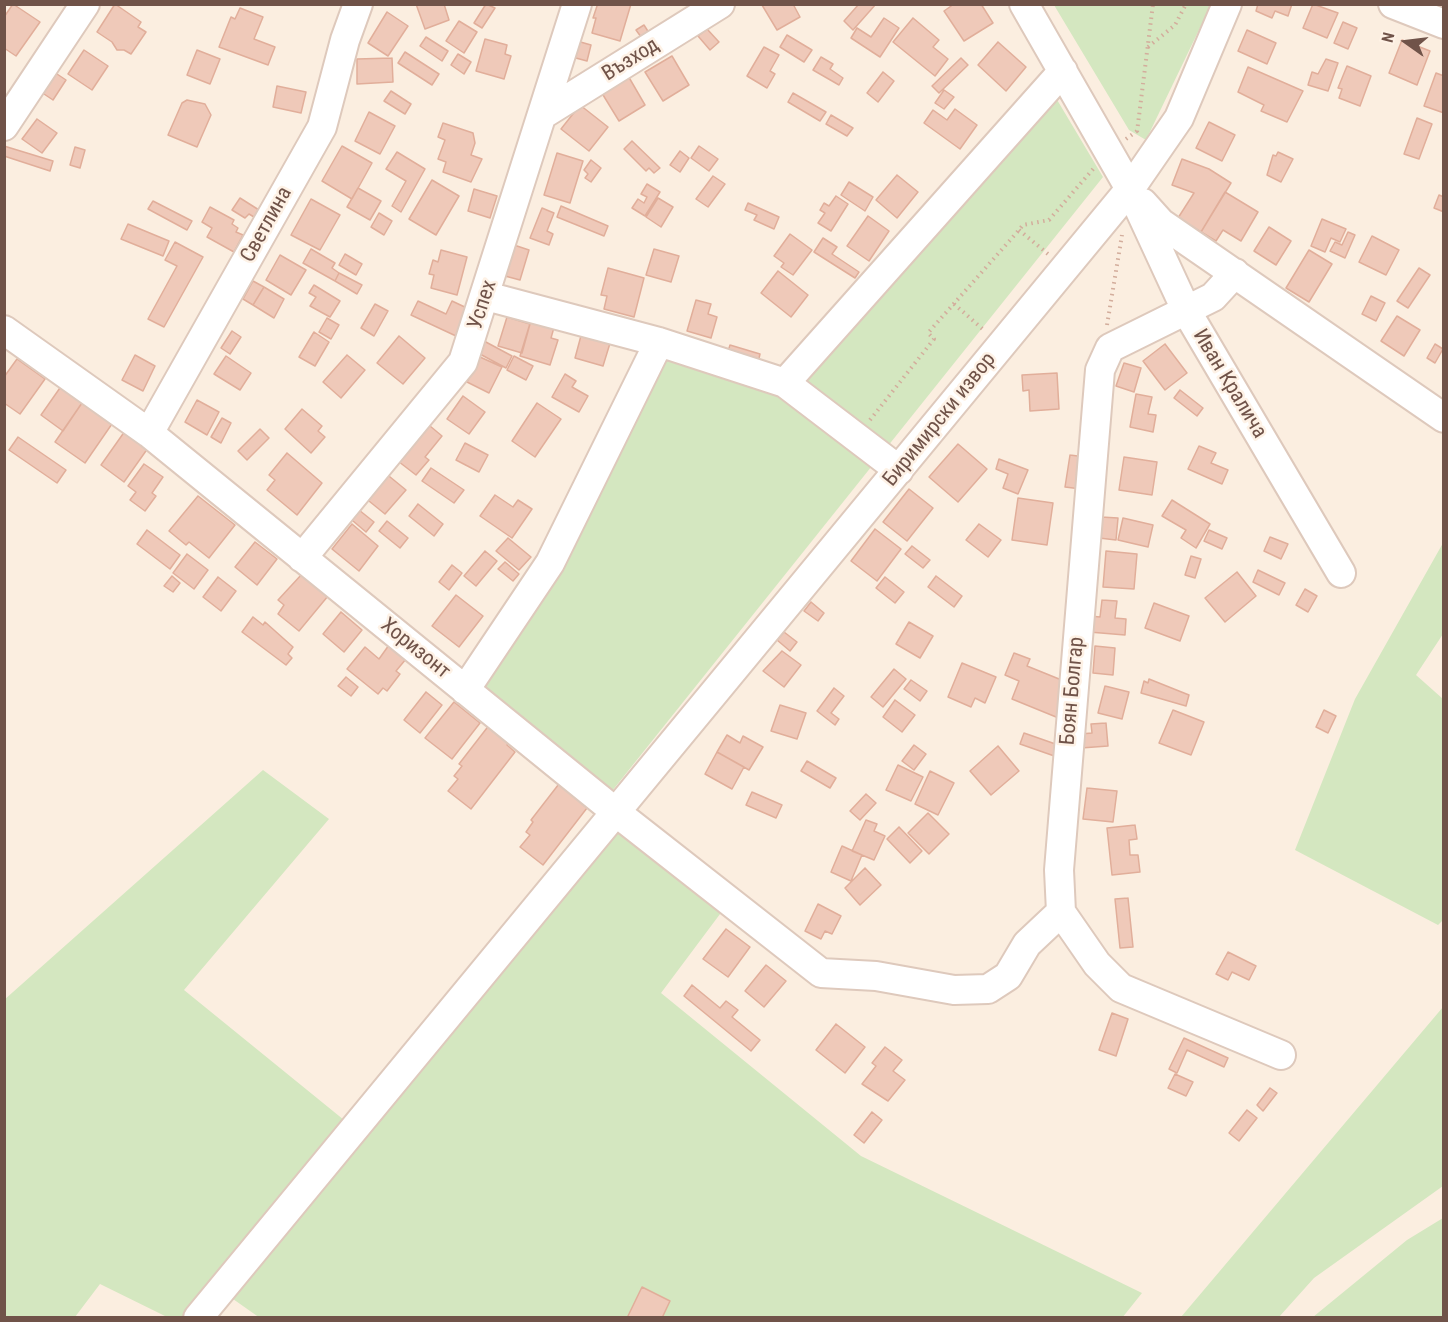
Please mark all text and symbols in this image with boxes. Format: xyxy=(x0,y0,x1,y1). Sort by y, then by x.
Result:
north arrow xyxy=(1376,12,1436,72)
text: N xyxy=(1378,30,1398,45)
street label: Възход xyxy=(598,33,664,87)
street label: Светлина xyxy=(236,183,298,267)
street label: Успех xyxy=(463,277,503,333)
street label: Иван Кралича xyxy=(1187,325,1271,443)
street label: Биримирски извор xyxy=(878,348,1002,492)
street label: Хоризонт xyxy=(375,613,455,685)
street label: Боян Болгар xyxy=(1056,636,1090,746)

